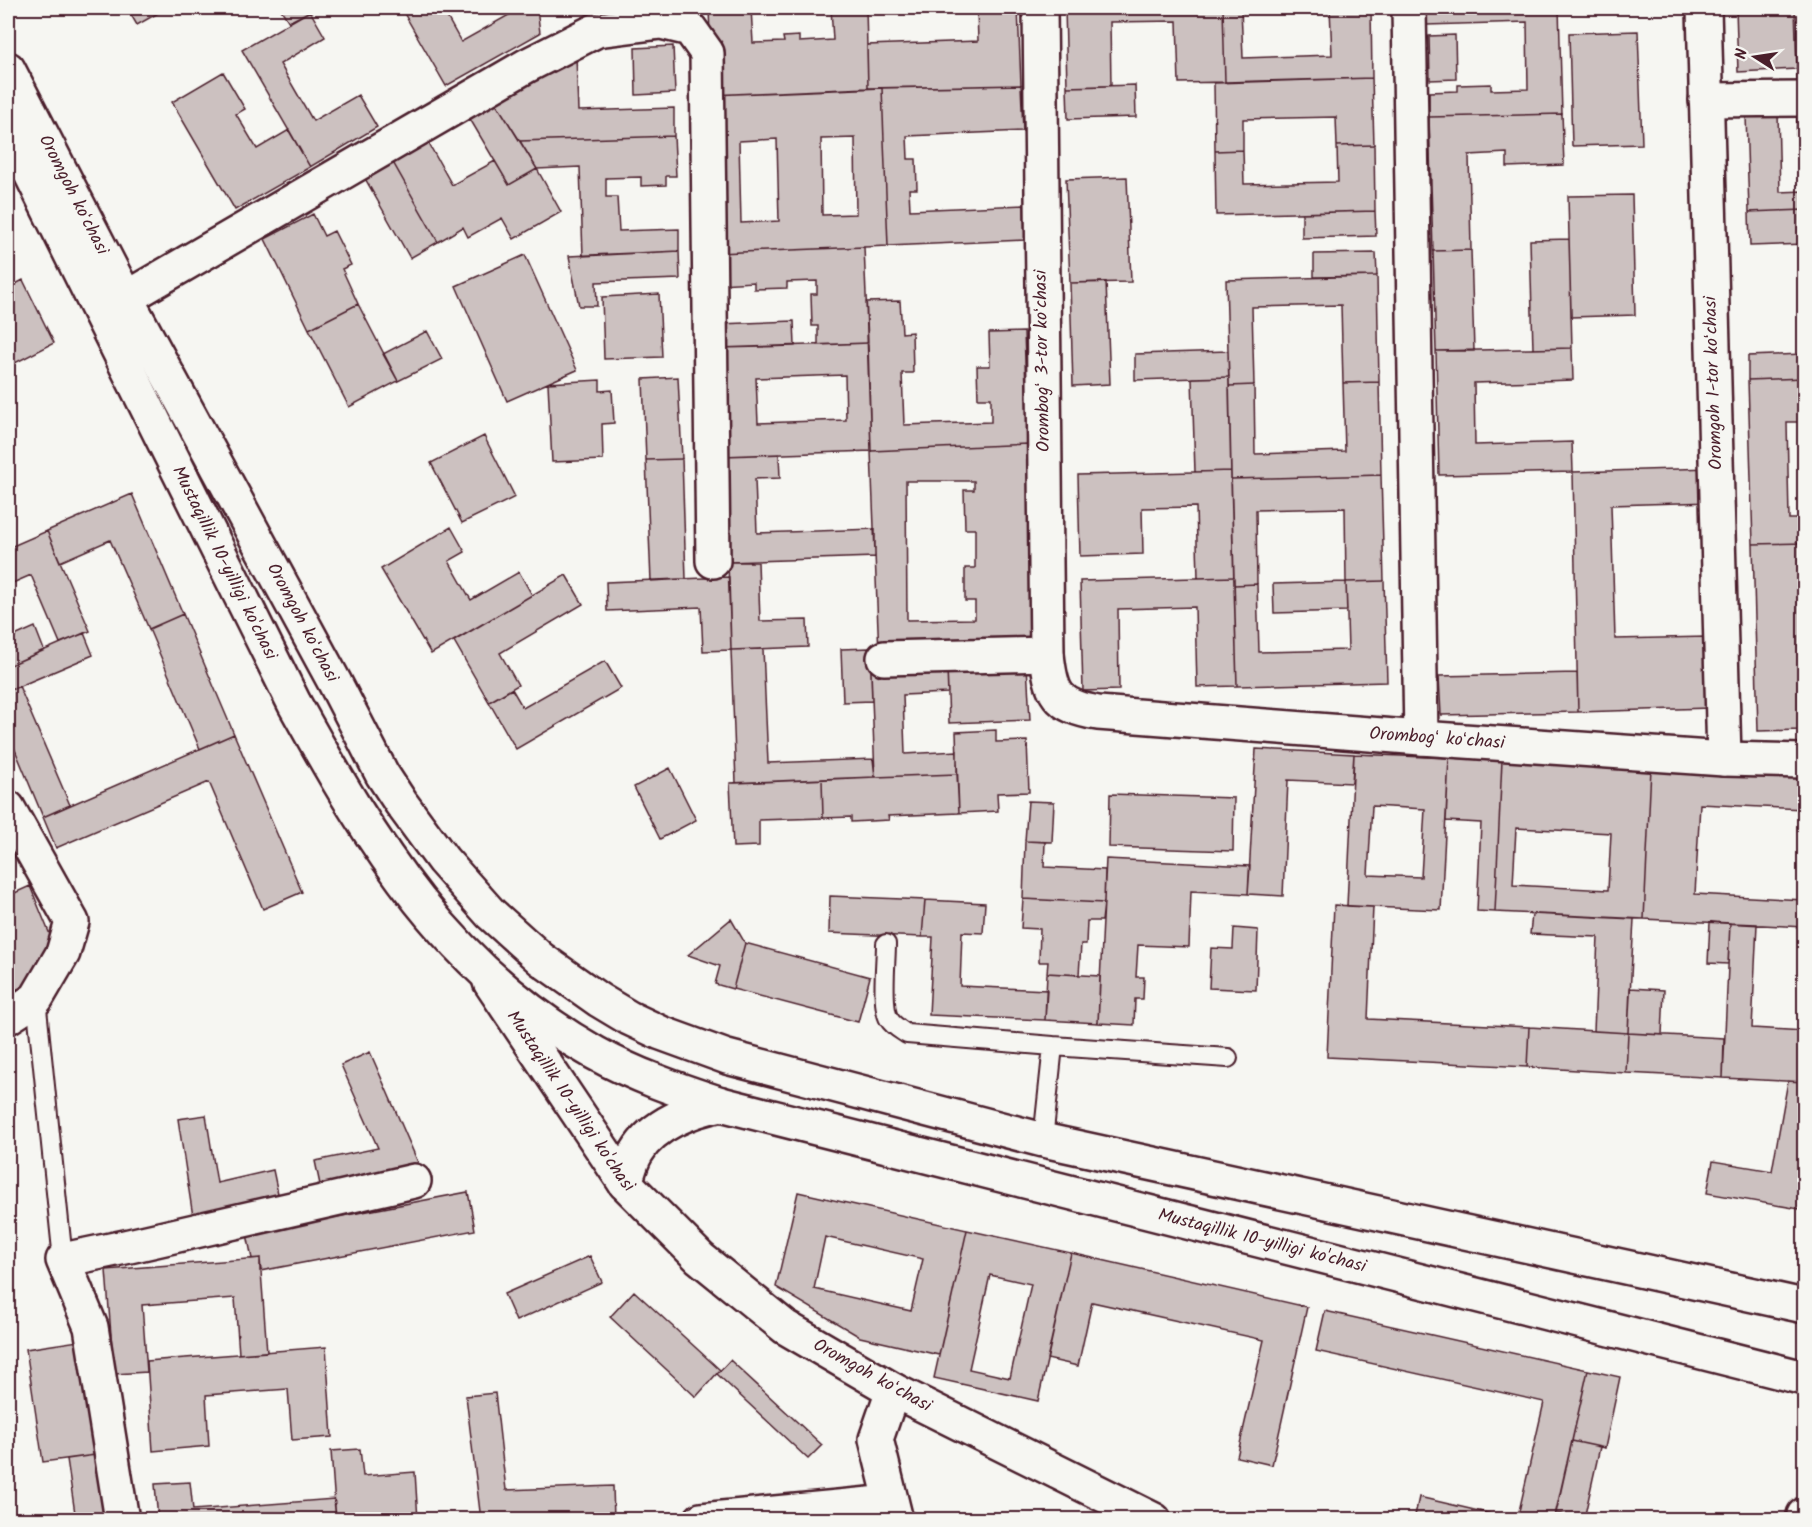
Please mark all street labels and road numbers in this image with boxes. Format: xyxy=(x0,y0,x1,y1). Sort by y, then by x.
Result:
street label: Oromgoh koʻchasi xyxy=(30,130,116,261)
street label: Orombogʻ 3-tor koʻchasi xyxy=(1027,269,1059,452)
street label: Oromgoh 1-tor koʻchasi xyxy=(1696,295,1732,470)
street label: Mustaqillik 10-yilligi ko'chasi xyxy=(164,461,285,666)
street label: Oromgoh koʻchasi xyxy=(258,558,346,689)
street label: Orombogʻ koʻchasi xyxy=(1368,720,1506,758)
street label: Mustaqillik 10-yilligi ko'chasi xyxy=(499,1005,642,1200)
street label: Mustaqillik 10-yilligi ko'chasi xyxy=(1155,1201,1370,1281)
street label: Oromgoh koʻchasi xyxy=(807,1331,937,1421)

